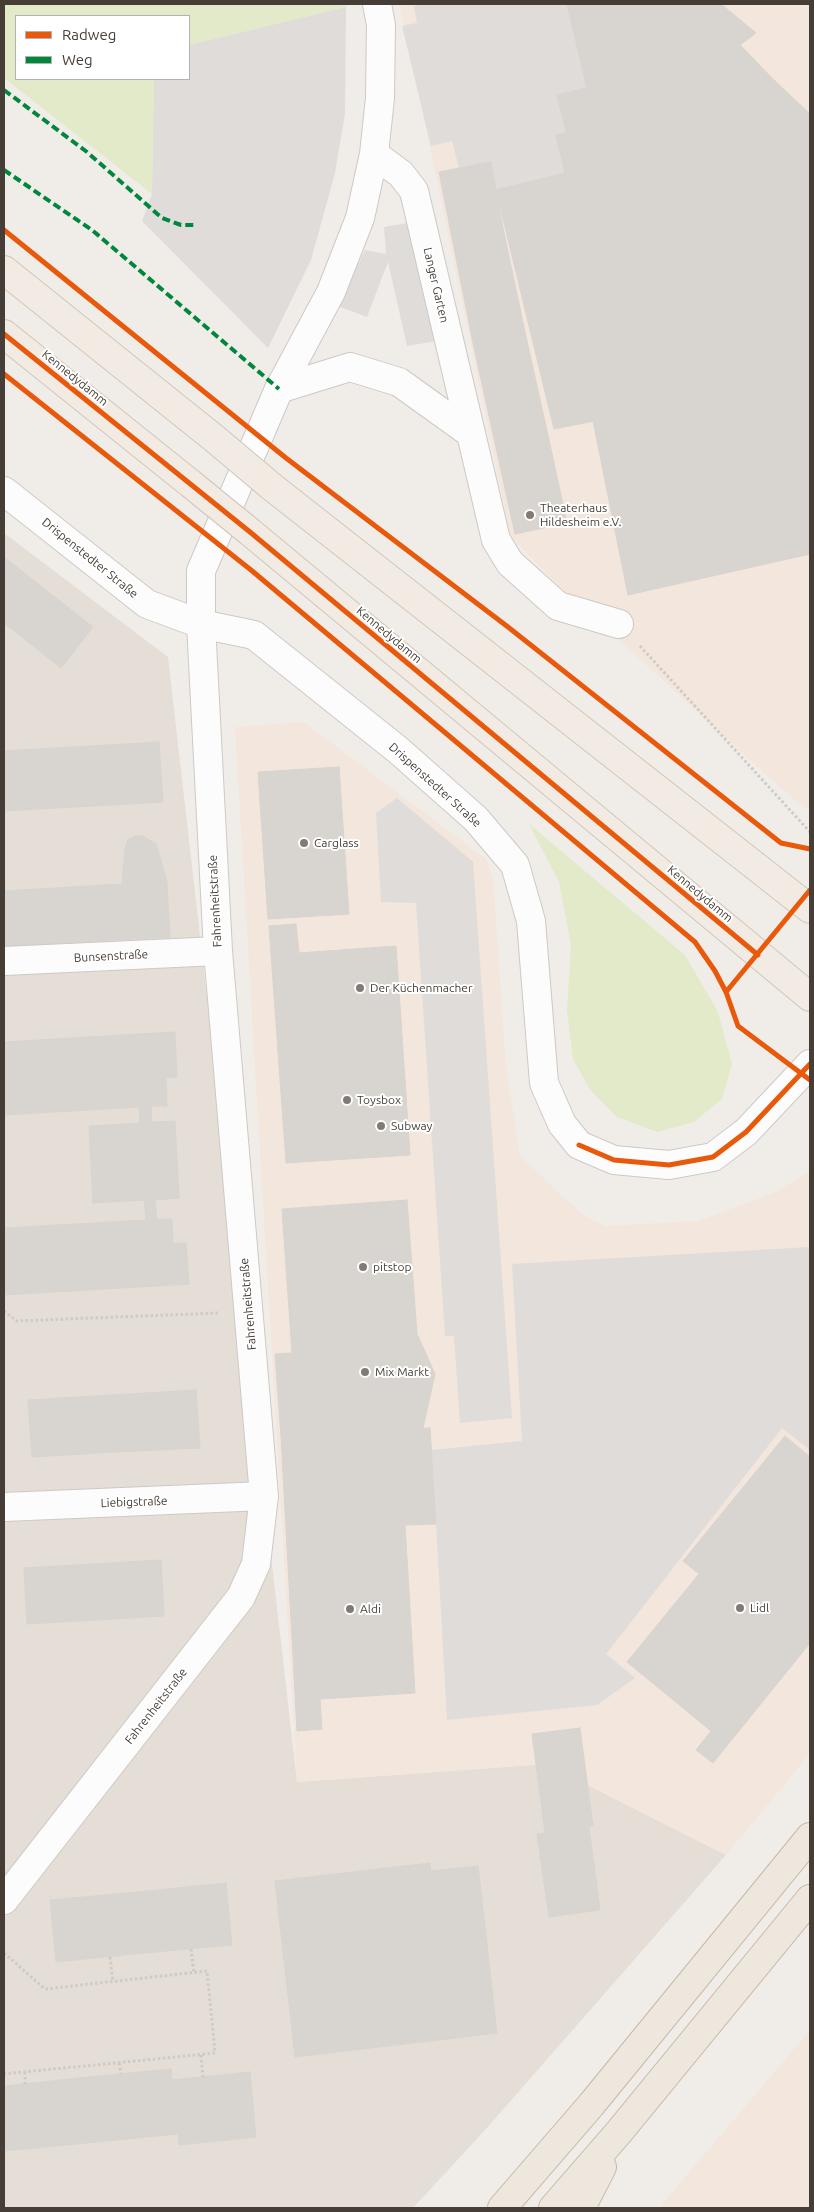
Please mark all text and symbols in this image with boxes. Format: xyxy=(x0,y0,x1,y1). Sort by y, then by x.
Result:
legend xyxy=(15,15,190,80)
text: Radweg xyxy=(62,26,116,43)
text: Weg xyxy=(62,51,93,68)
street label: Langer Garten xyxy=(420,246,452,324)
street label: Kennedydamm xyxy=(39,347,111,409)
place label: Theaterhaus Hildesheim e.V. xyxy=(540,501,621,529)
marker: Theaterhaus Hildesheim e.V. xyxy=(524,509,536,521)
street label: Drispenstedter Straße xyxy=(39,515,141,601)
street label: Kennedydamm xyxy=(353,604,425,666)
street label: Drispenstedter Straße xyxy=(386,740,484,830)
place label: Carglass xyxy=(314,836,359,850)
marker: Carglass xyxy=(298,837,310,849)
street label: Fahrenheitstraße xyxy=(205,854,225,948)
street label: Kennedydamm xyxy=(664,863,736,925)
street label: Bunsenstraße xyxy=(73,947,149,965)
place label: Der Küchenmacher xyxy=(370,981,473,995)
marker: Der Küchenmacher xyxy=(354,982,366,994)
place label: Toysbox xyxy=(357,1093,401,1107)
marker: Toysbox xyxy=(341,1094,353,1106)
place label: Subway xyxy=(391,1119,432,1133)
marker: Subway xyxy=(375,1120,387,1132)
street label: Fahrenheitstraße xyxy=(237,1257,259,1351)
place label: pitstop xyxy=(373,1260,412,1274)
marker: pitstop xyxy=(357,1261,369,1273)
place label: Mix Markt xyxy=(375,1365,429,1379)
marker: Mix Markt xyxy=(359,1366,371,1378)
street label: Liebigstraße xyxy=(100,1494,168,1510)
place label: Lidl xyxy=(750,1601,769,1615)
place label: Aldi xyxy=(360,1602,381,1616)
marker: Lidl xyxy=(734,1602,746,1614)
marker: Aldi xyxy=(344,1603,356,1615)
street label: Fahrenheitstraße xyxy=(122,1665,190,1747)

